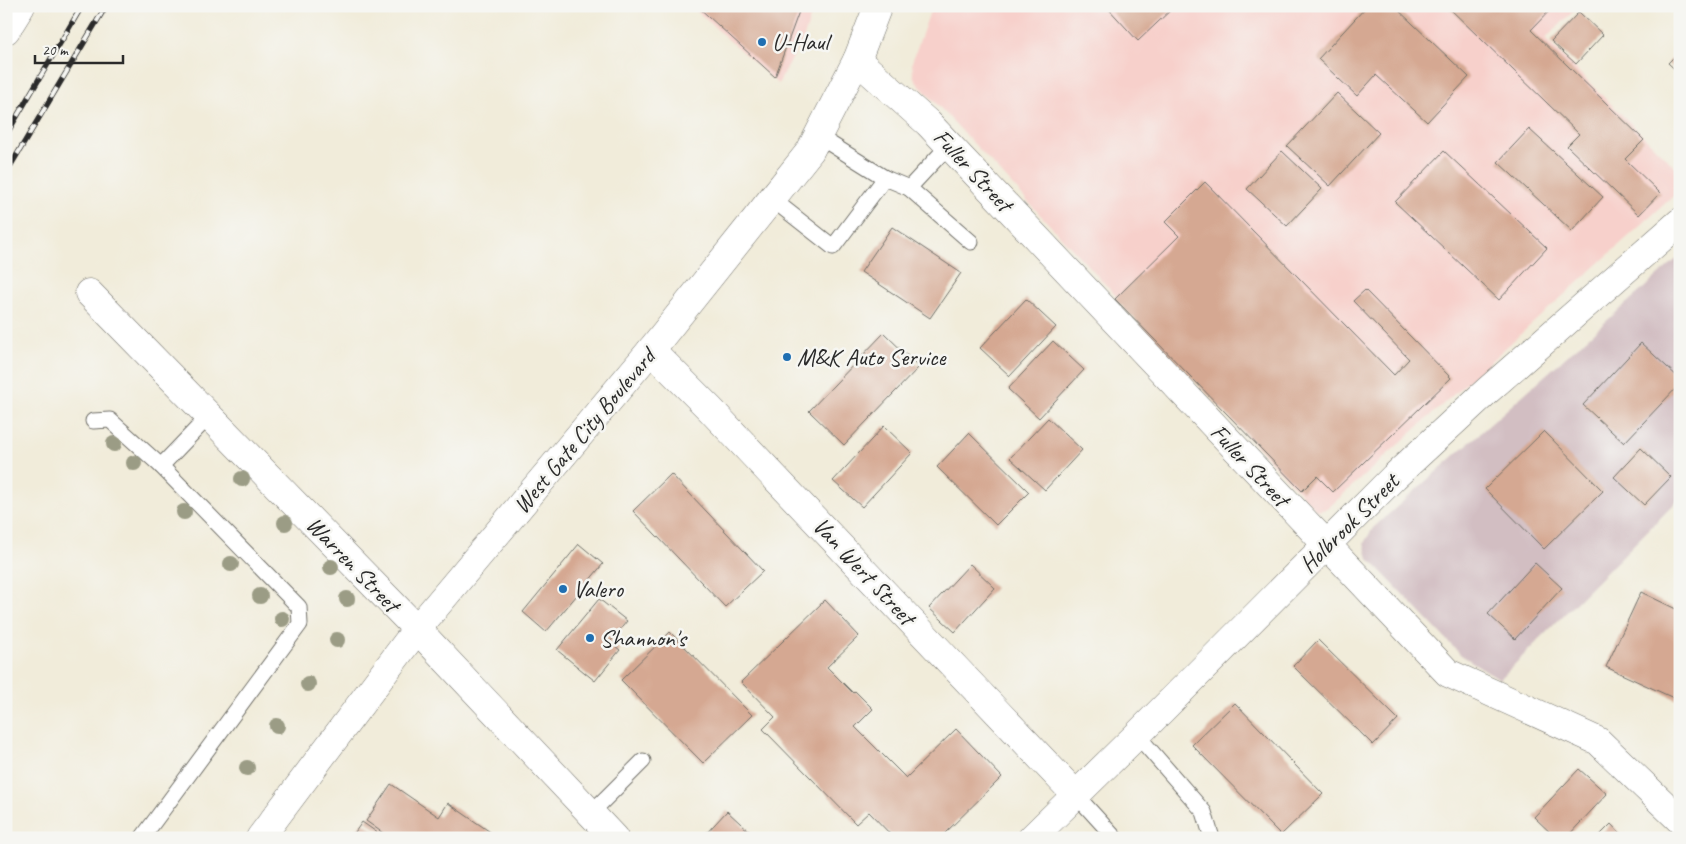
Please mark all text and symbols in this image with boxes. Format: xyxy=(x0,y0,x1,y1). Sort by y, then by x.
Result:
place label: U-Haul xyxy=(772,27,832,57)
scale bar xyxy=(35,32,122,64)
marker: U-Haul xyxy=(756,36,768,48)
text: 20 m xyxy=(42,41,69,60)
street label: Fuller Street xyxy=(927,122,1021,220)
street label: West Gate City Boulevard xyxy=(506,340,664,519)
place label: M&K Auto Service xyxy=(797,342,948,372)
marker: M&K Auto Service xyxy=(781,351,793,363)
street label: Fuller Street xyxy=(1204,417,1298,515)
street label: Holbrook Street xyxy=(1293,466,1406,579)
street label: Warren Street xyxy=(300,510,408,620)
street label: Van Wert Street xyxy=(806,511,924,633)
place label: Valero xyxy=(573,574,625,604)
marker: Valero xyxy=(557,583,569,595)
place label: Shannon's xyxy=(600,623,688,653)
marker: Shannon's xyxy=(584,632,596,644)

